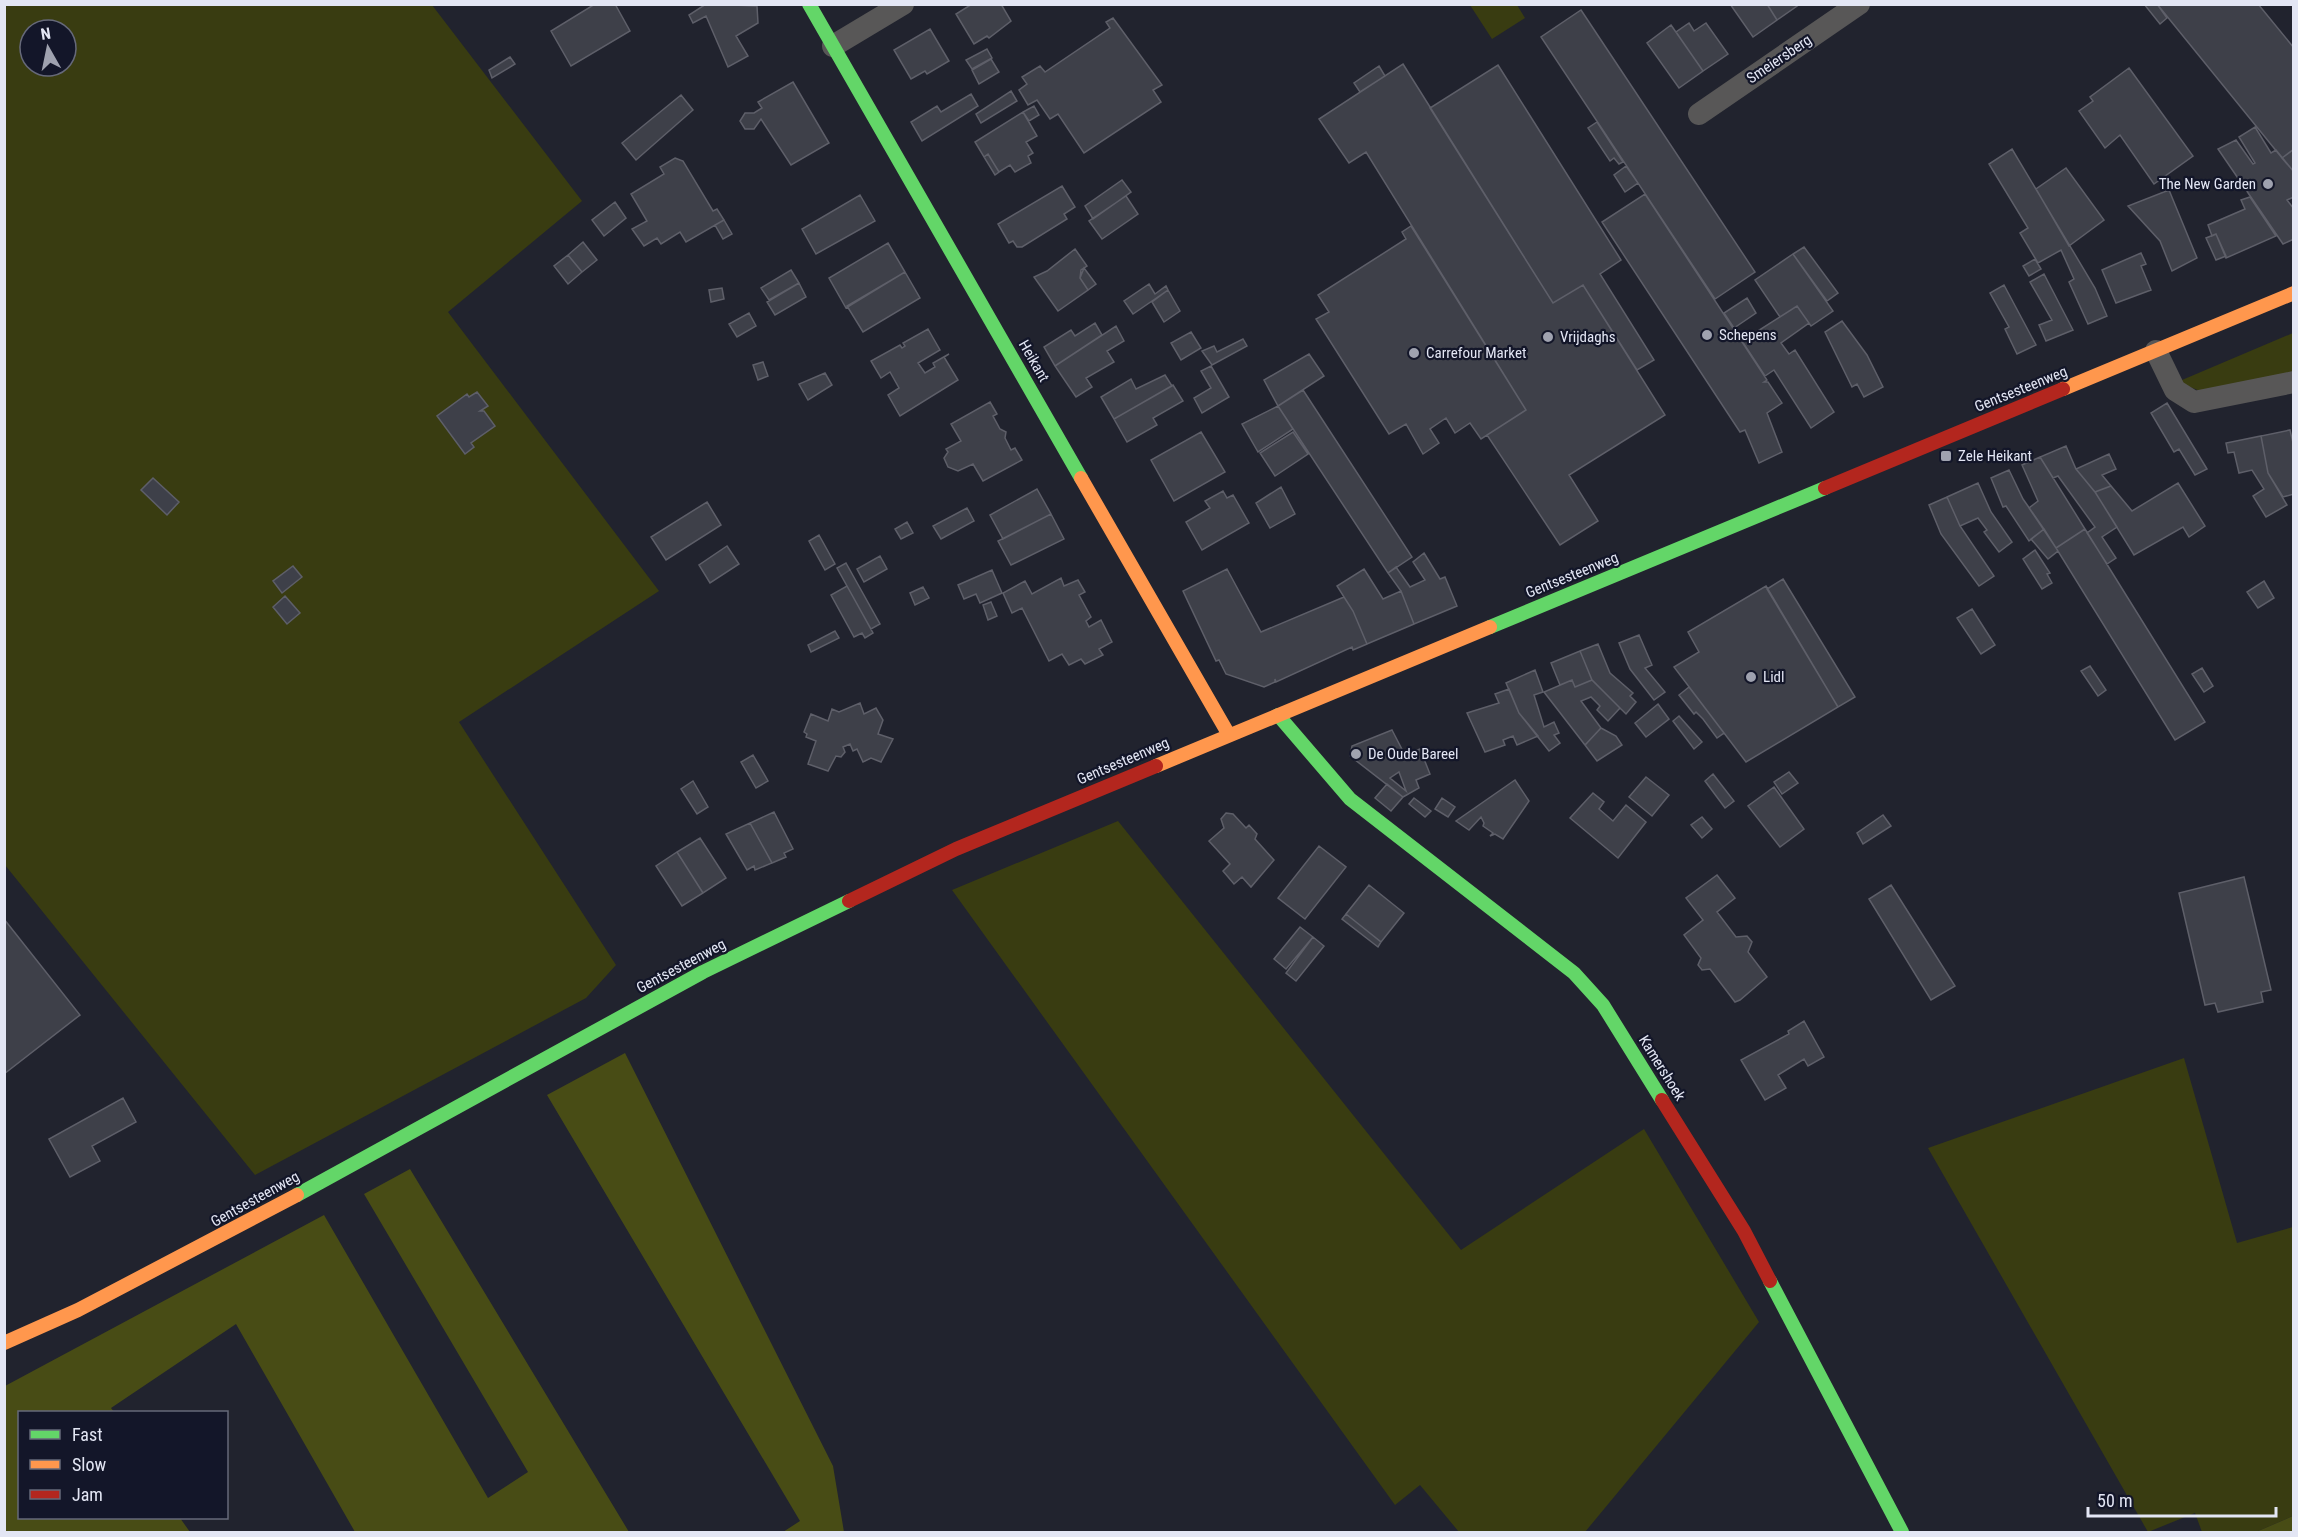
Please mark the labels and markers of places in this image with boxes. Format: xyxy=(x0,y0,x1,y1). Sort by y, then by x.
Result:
place label: The New Garden xyxy=(2159,175,2256,193)
marker: The New Garden xyxy=(2261,177,2275,191)
place label: Schepens xyxy=(1719,326,1777,344)
place label: Vrijdaghs xyxy=(1560,328,1616,346)
marker: Schepens xyxy=(1700,328,1714,342)
marker: Vrijdaghs xyxy=(1541,330,1555,344)
place label: Carrefour Market xyxy=(1426,344,1526,362)
marker: Carrefour Market xyxy=(1407,346,1421,360)
place label: Zele Heikant xyxy=(1958,447,2032,465)
marker: Zele Heikant xyxy=(1939,449,1953,463)
place label: Lidl xyxy=(1763,668,1784,686)
marker: Lidl xyxy=(1744,670,1758,684)
place label: De Oude Bareel xyxy=(1368,745,1459,763)
marker: De Oude Bareel xyxy=(1349,747,1363,761)

